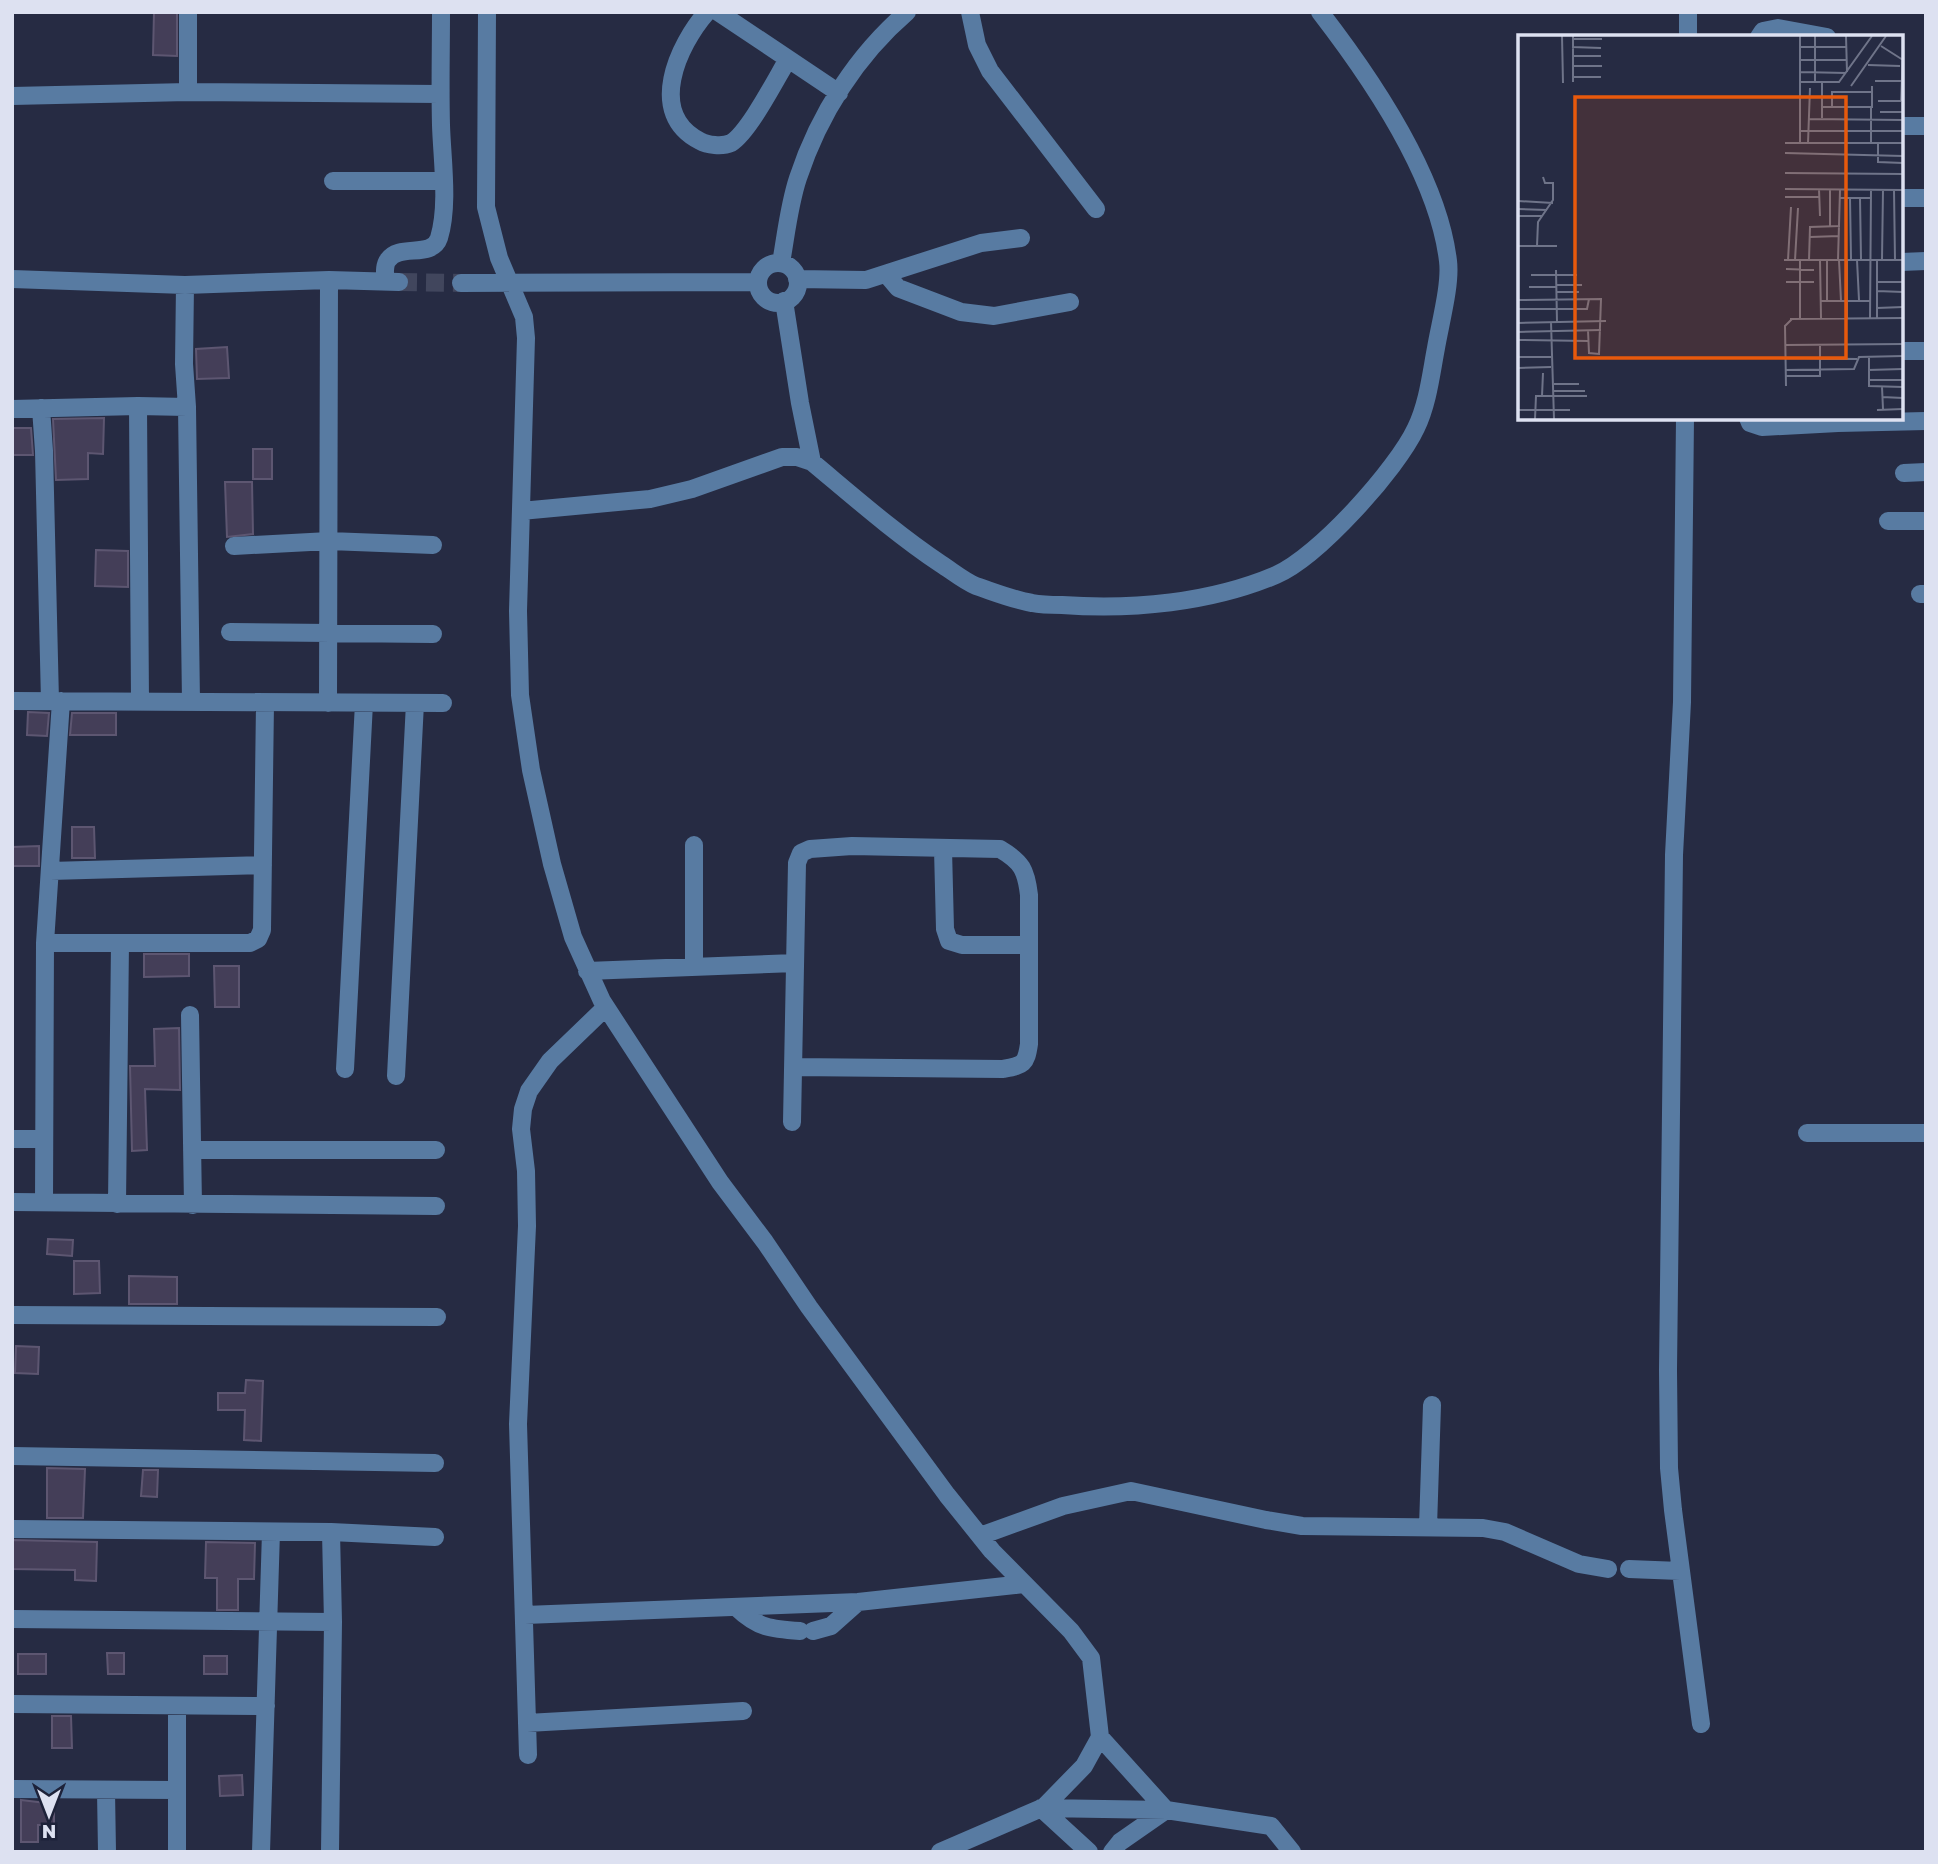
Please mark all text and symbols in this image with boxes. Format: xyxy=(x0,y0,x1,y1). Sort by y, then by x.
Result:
inset map xyxy=(1518,35,1903,420)
north arrow xyxy=(14,1780,84,1850)
text: N xyxy=(42,1821,56,1844)

